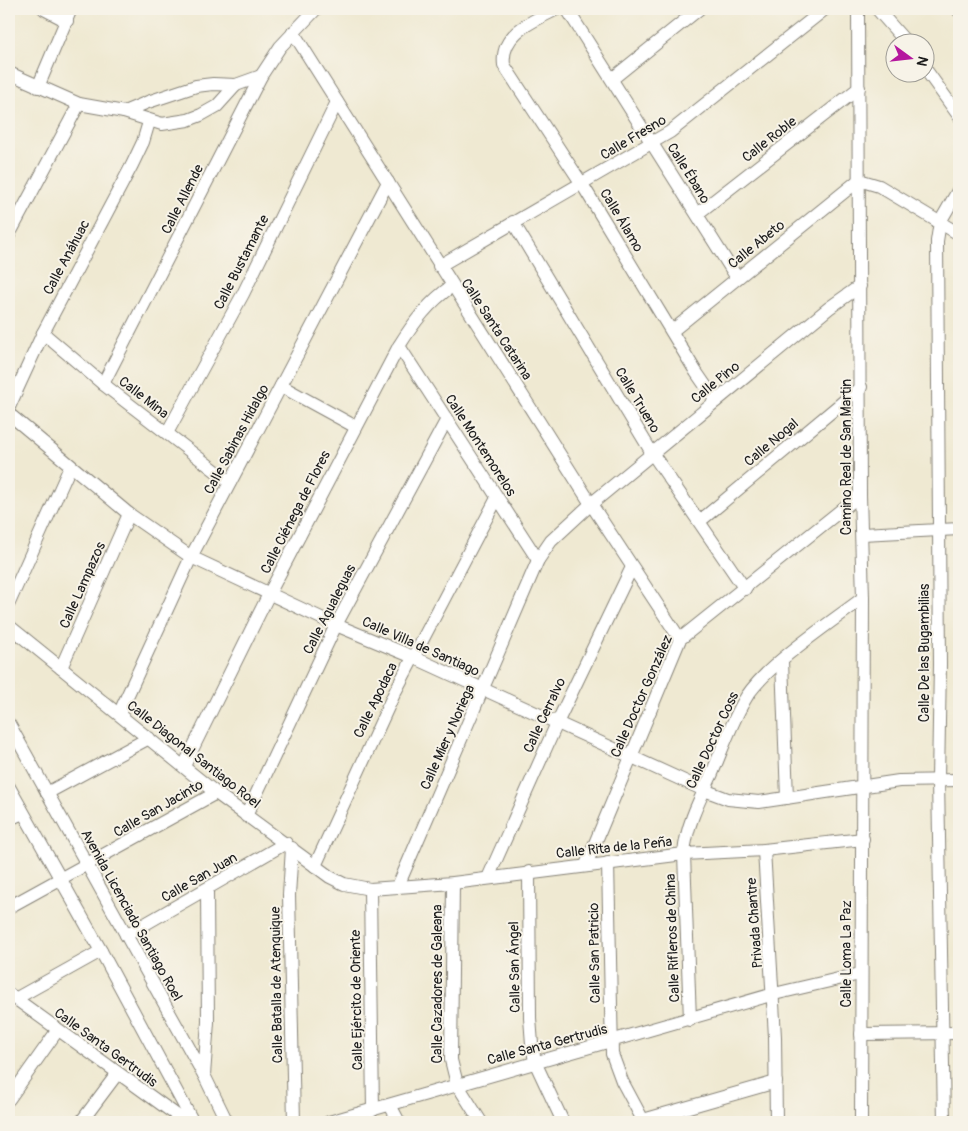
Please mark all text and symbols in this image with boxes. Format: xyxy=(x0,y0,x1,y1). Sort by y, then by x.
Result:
north arrow xyxy=(886,32,936,82)
text: N xyxy=(913,54,932,68)
street label: Calle Fresno xyxy=(597,111,670,164)
street label: Calle Roble xyxy=(739,113,800,166)
street label: Calle Ébano xyxy=(663,139,715,207)
street label: Calle Allende xyxy=(158,161,207,237)
street label: Calle Álamo xyxy=(596,185,648,255)
street label: Calle Bustamante xyxy=(210,212,273,312)
street label: Calle Abeto xyxy=(725,216,788,272)
street label: Calle Anáhuac xyxy=(40,217,93,298)
street label: Calle Santa Catarina xyxy=(457,275,536,383)
street label: Calle Pino xyxy=(688,357,743,407)
street label: Calle Trueno xyxy=(611,364,664,437)
street label: Calle Mina xyxy=(115,373,172,422)
street label: Camino Real de San Martin xyxy=(838,379,855,535)
street label: Calle Sabinas Hidalgo xyxy=(200,381,273,497)
street label: Calle Montemorelos xyxy=(441,391,520,500)
street label: Calle Nogal xyxy=(741,415,802,470)
street label: Calle Ciénega de Flores xyxy=(257,447,334,577)
street label: Calle Lampazos xyxy=(56,539,109,631)
street label: Calle Agualeguas xyxy=(300,561,360,657)
street label: Calle De las Bugambilias xyxy=(916,583,933,722)
street label: Calle Villa de Santiago xyxy=(359,613,483,680)
street label: Calle Doctor González xyxy=(607,632,676,760)
street label: Calle Apodaca xyxy=(350,660,401,741)
street label: Calle Cerralvo xyxy=(520,675,569,755)
street label: Calle Mier y Noriega xyxy=(417,682,478,792)
street label: Calle Doctor Coss xyxy=(683,688,743,791)
street label: Calle Diagonal Santiago Roel xyxy=(123,697,264,812)
street label: Calle San Jacinto xyxy=(110,776,206,841)
street label: Avenida Licenciado Santiago Roel xyxy=(77,827,186,1004)
street label: Calle Rita de la Peña xyxy=(555,833,673,862)
street label: Calle San Juan xyxy=(158,849,240,906)
street label: Calle Rifleros de China xyxy=(662,873,683,1003)
street label: Privada Chantre xyxy=(743,877,766,969)
street label: Calle Loma La Paz xyxy=(838,900,855,1008)
street label: Calle San Patricio xyxy=(585,902,604,1003)
street label: Calle Cazadores de Galeana xyxy=(429,904,446,1064)
street label: Calle Batalla de Atenquique xyxy=(267,906,286,1064)
street label: Calle San Ángel xyxy=(504,921,524,1013)
street label: Calle Ejército de Oriente xyxy=(347,929,366,1071)
street label: Calle Santa Gertrudis xyxy=(51,1004,161,1091)
street label: Calle Santa Gertrudis xyxy=(485,1020,610,1069)

